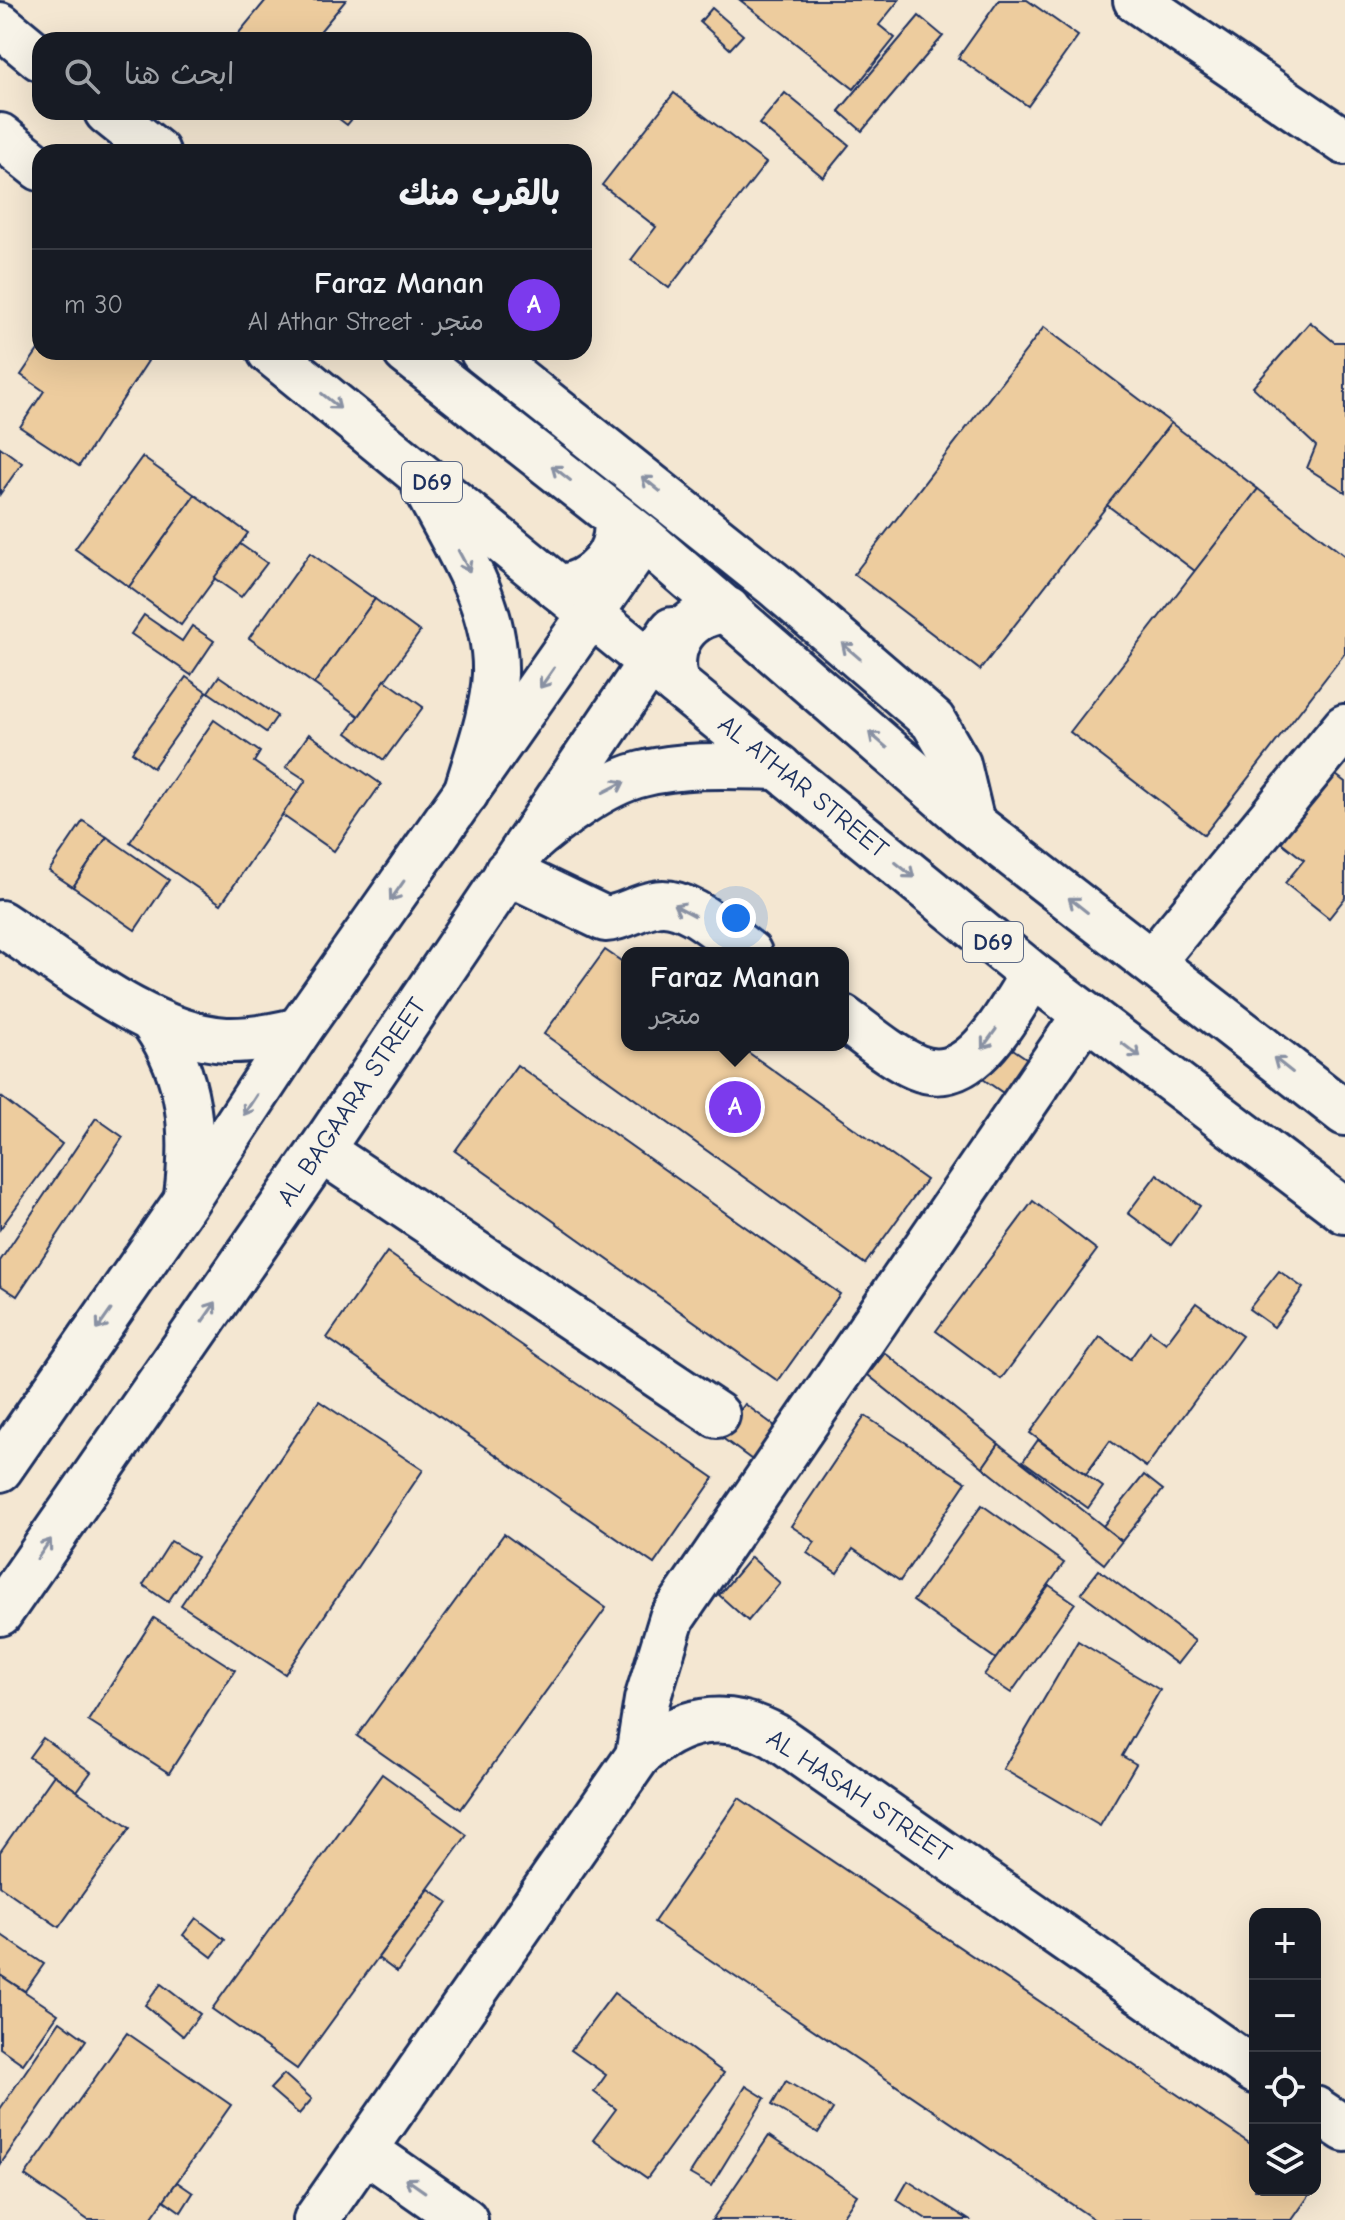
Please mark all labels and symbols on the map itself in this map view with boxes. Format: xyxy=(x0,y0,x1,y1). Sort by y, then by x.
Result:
one-way arrow xyxy=(320,392,341,409)
road number: D69 xyxy=(402,462,462,502)
one-way arrow xyxy=(551,465,572,482)
one-way arrow xyxy=(641,476,662,493)
one-way arrow xyxy=(456,549,472,572)
one-way arrow xyxy=(842,642,862,660)
one-way arrow xyxy=(539,667,555,689)
street label: AL ATHAR STREET xyxy=(712,709,894,865)
one-way arrow xyxy=(868,731,888,749)
one-way arrow xyxy=(601,779,625,794)
one-way arrow xyxy=(895,861,916,879)
one-way arrow xyxy=(389,879,405,901)
one-way arrow xyxy=(1068,896,1089,913)
your location xyxy=(716,898,756,938)
one-way arrow xyxy=(673,902,697,918)
road number: D69 xyxy=(963,922,1023,962)
street label: AL BAGAARA STREET xyxy=(271,992,433,1212)
one-way arrow xyxy=(980,1028,997,1049)
one-way arrow xyxy=(1120,1041,1141,1058)
one-way arrow xyxy=(1273,1056,1295,1073)
pin: A xyxy=(709,1077,761,1137)
one-way arrow xyxy=(241,1093,258,1115)
one-way arrow xyxy=(201,1302,217,1324)
one-way arrow xyxy=(96,1308,112,1330)
one-way arrow xyxy=(36,1538,52,1560)
street label: AL HASAH STREET xyxy=(761,1723,957,1869)
one-way arrow xyxy=(405,2177,427,2193)

